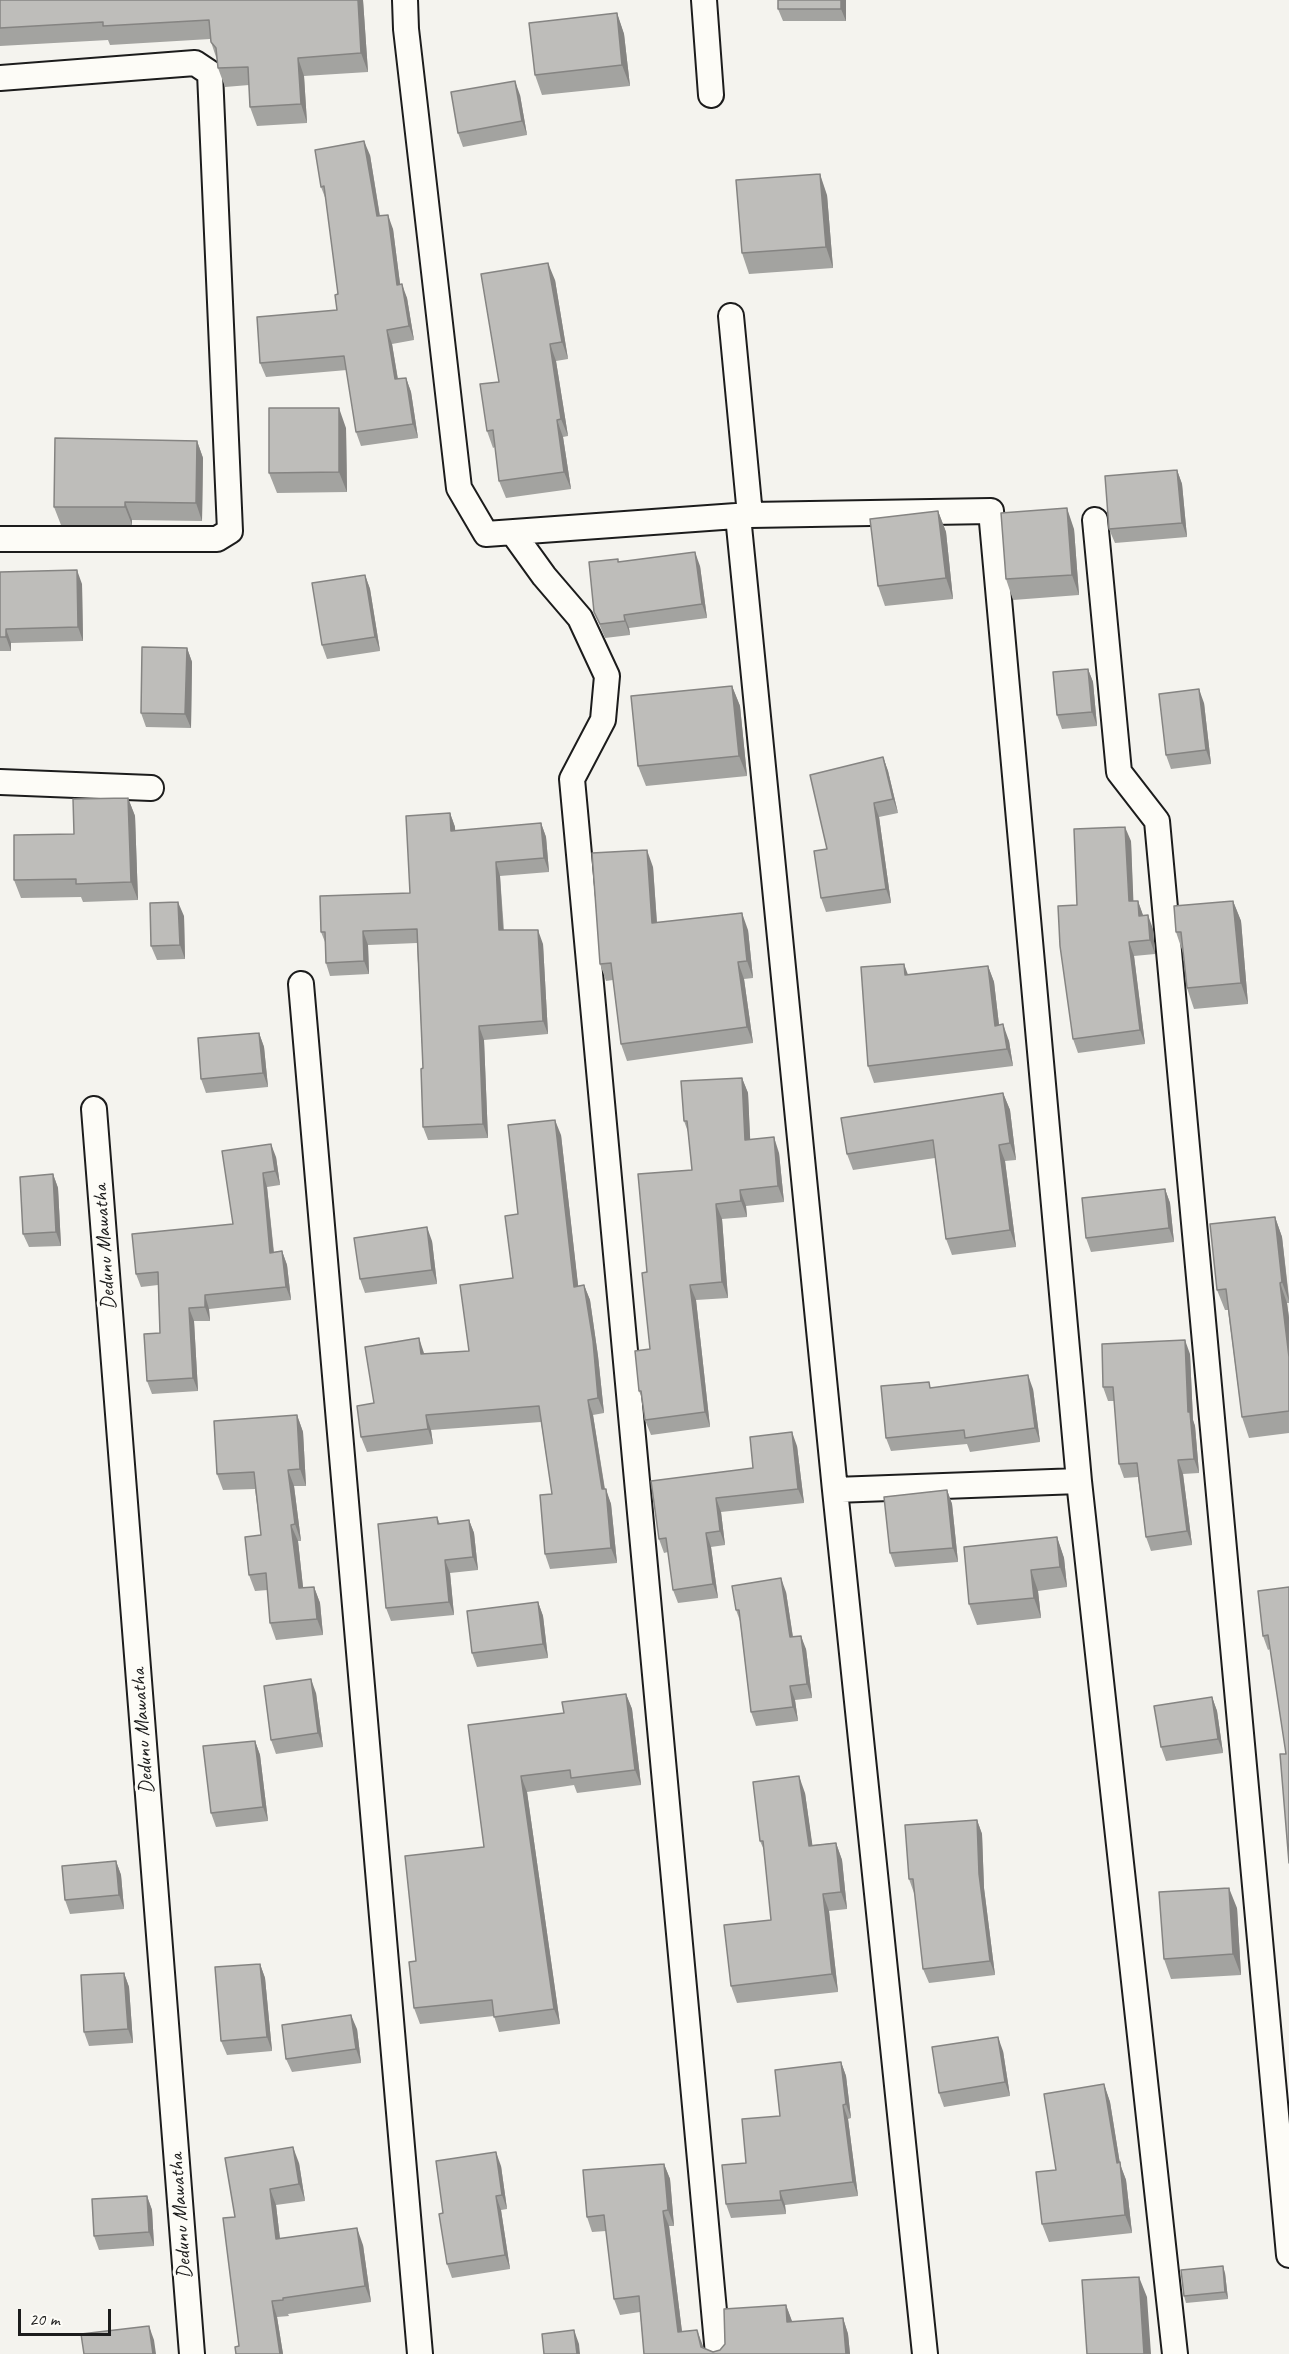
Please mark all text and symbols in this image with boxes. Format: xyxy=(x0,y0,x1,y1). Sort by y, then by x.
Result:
street label: Dedunu Mawatha xyxy=(88,1183,122,1311)
street label: Dedunu Mawatha xyxy=(126,1667,160,1795)
street label: Dedunu Mawatha xyxy=(164,2152,198,2280)
scale bar xyxy=(21,2297,114,2335)
text: 20 m xyxy=(29,2308,60,2330)

